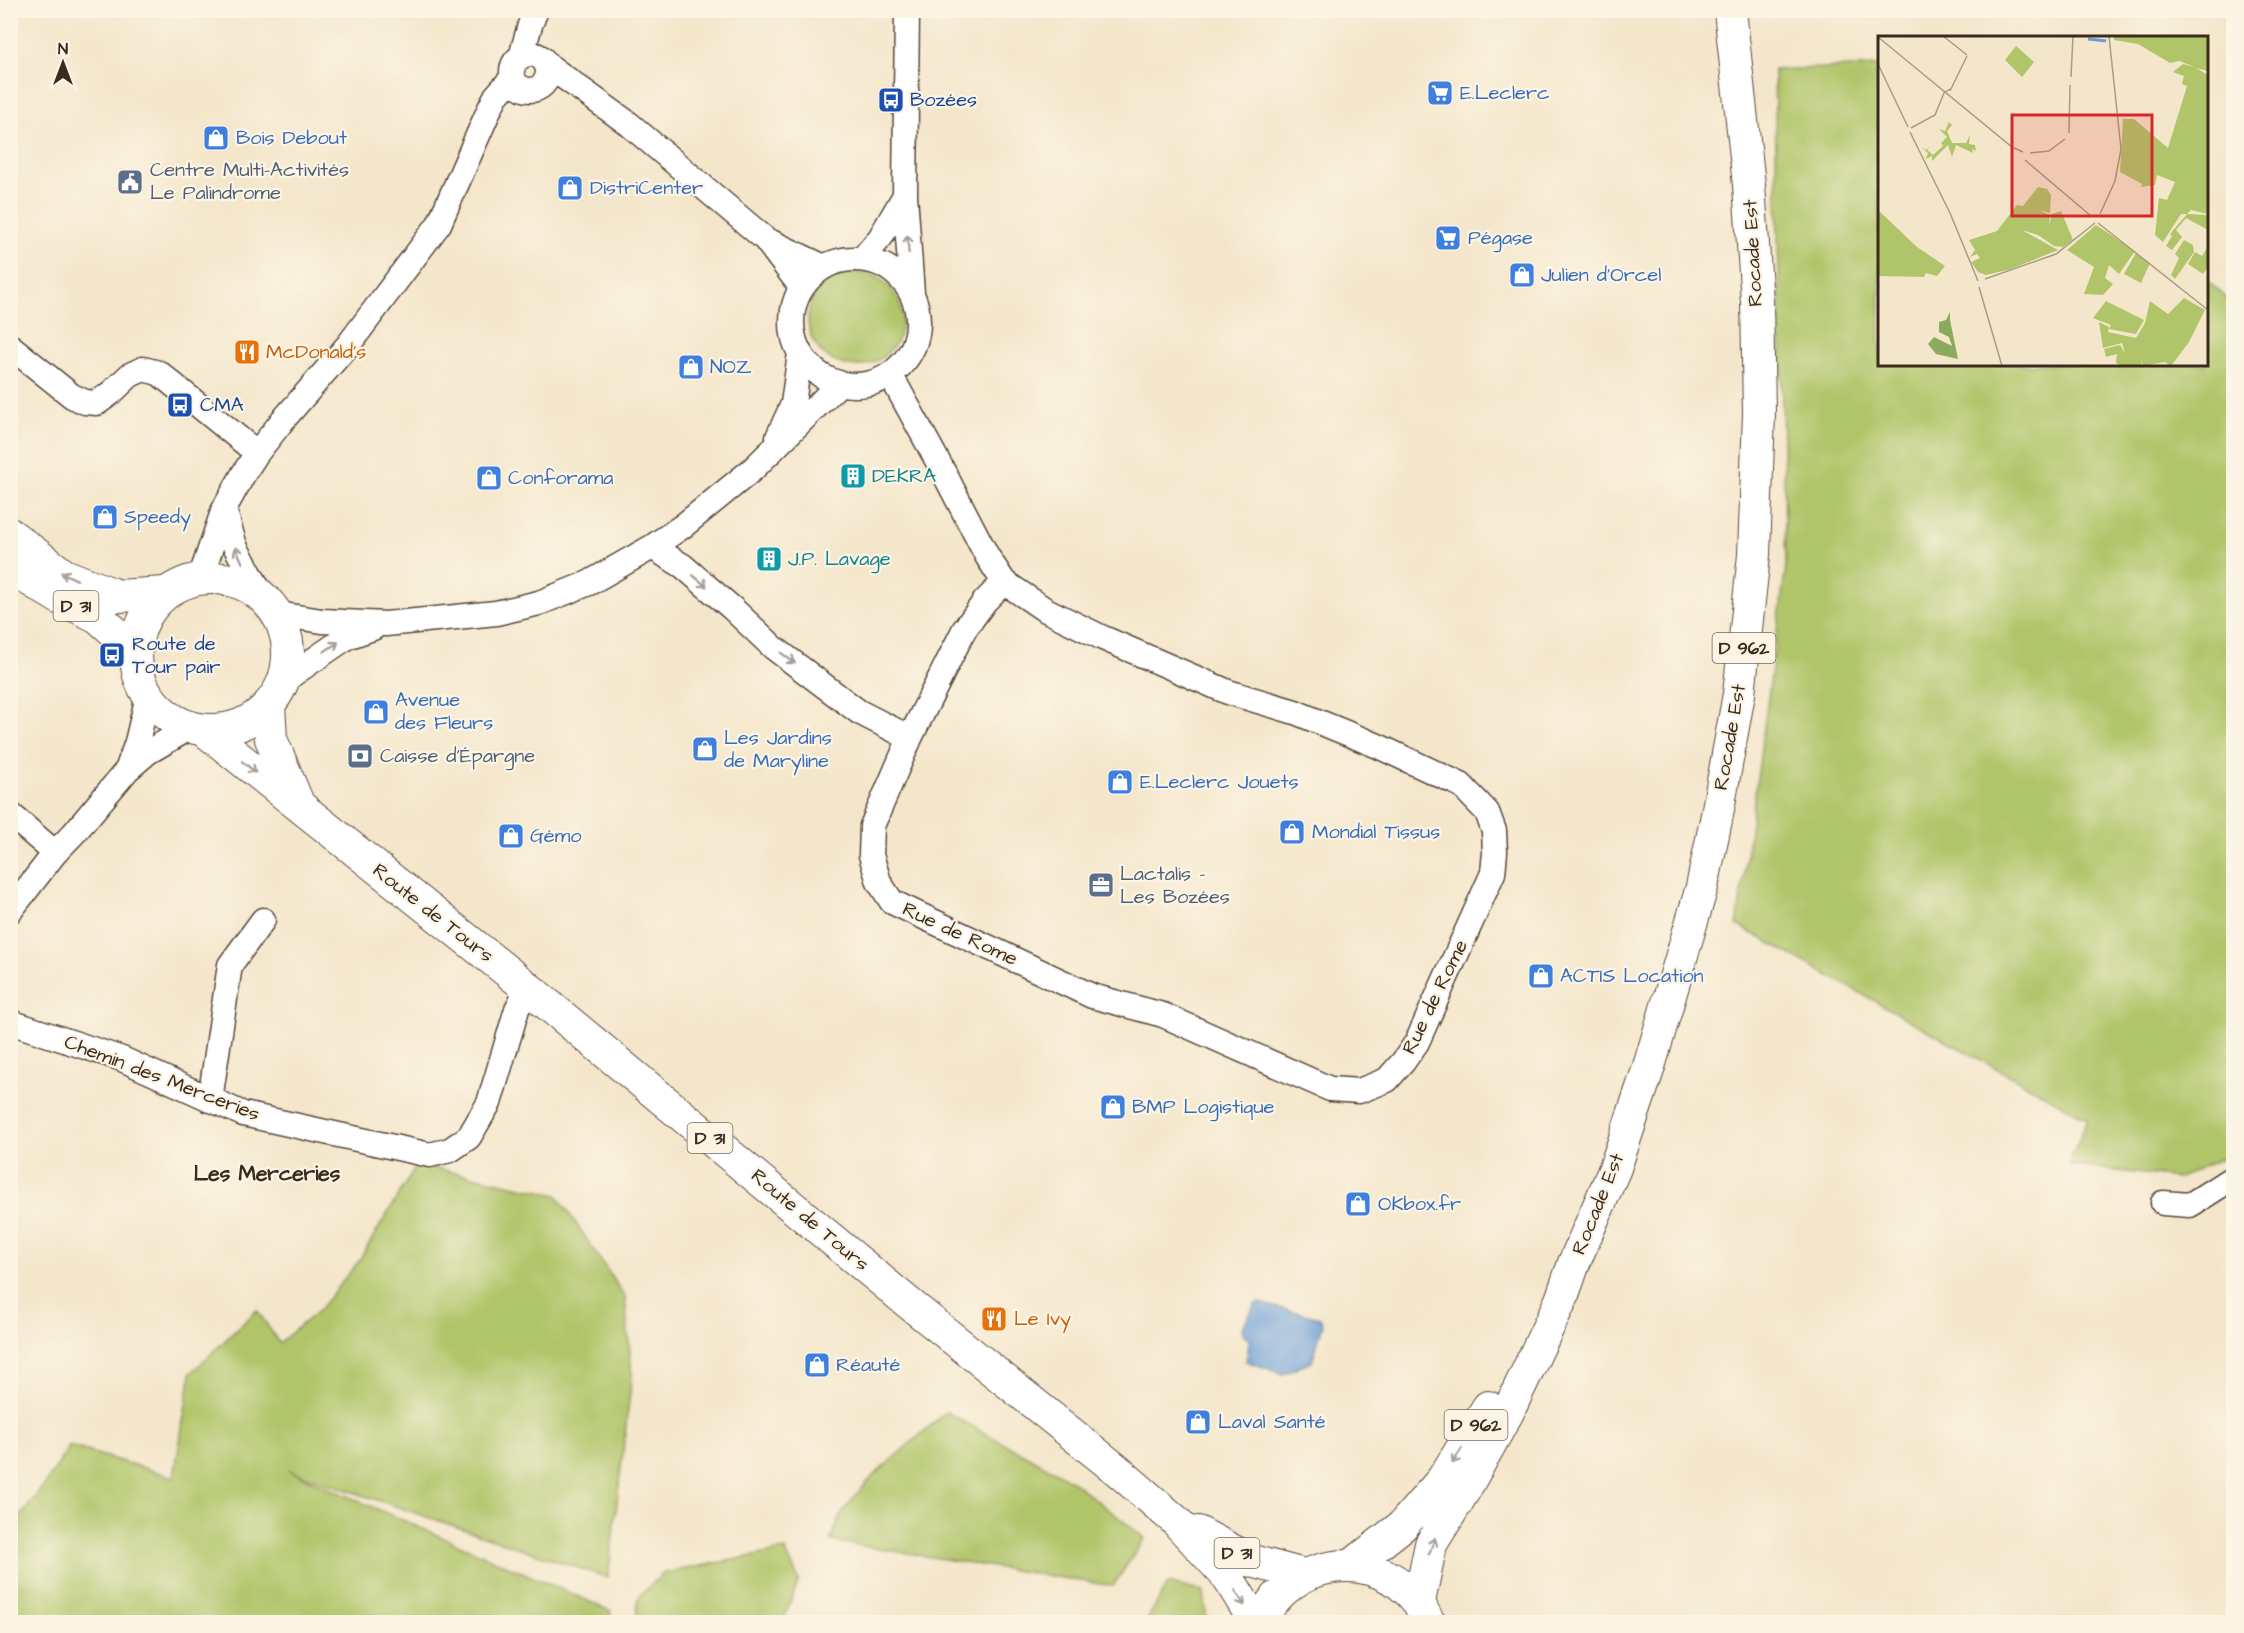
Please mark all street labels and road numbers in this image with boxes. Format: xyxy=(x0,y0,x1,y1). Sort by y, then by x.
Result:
street label: Rocade Est xyxy=(1736,199,1770,307)
road number: D 31 xyxy=(54,591,98,621)
road number: D 962 xyxy=(1712,633,1776,663)
street label: Rocade Est xyxy=(1707,682,1753,792)
street label: Route de Tours xyxy=(367,857,499,969)
street label: Rue de Rome xyxy=(898,895,1022,973)
street label: Rue de Rome xyxy=(1395,935,1475,1059)
street label: Chemin des Merceries xyxy=(60,1028,264,1128)
road number: D 31 xyxy=(688,1123,732,1153)
street label: Rocade Est xyxy=(1565,1149,1631,1259)
street label: Route de Tours xyxy=(745,1162,875,1278)
road number: D 962 xyxy=(1444,1410,1508,1440)
road number: D 31 xyxy=(1214,1538,1260,1568)

